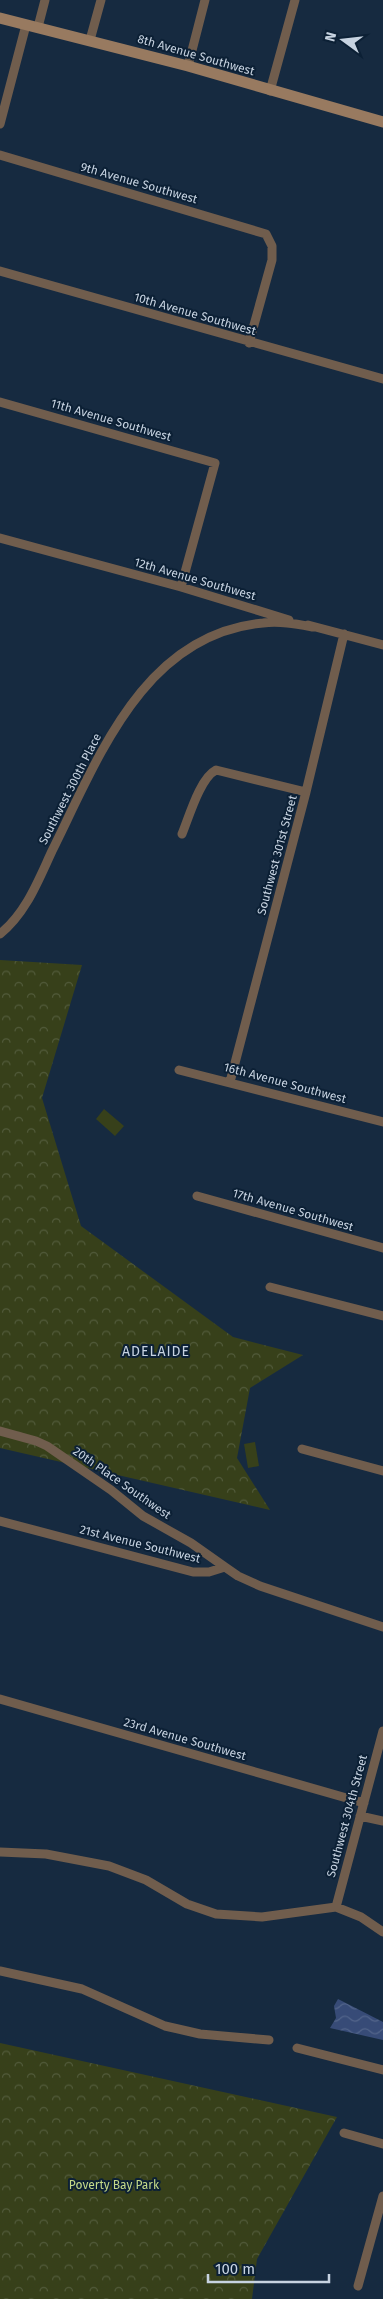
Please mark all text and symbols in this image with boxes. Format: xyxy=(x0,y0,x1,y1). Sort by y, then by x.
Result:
north arrow xyxy=(318,15,368,65)
text: N xyxy=(322,30,340,43)
street label: 8th Avenue Southwest xyxy=(136,32,257,79)
street label: 9th Avenue Southwest xyxy=(79,160,200,207)
street label: 10th Avenue Southwest xyxy=(132,290,258,338)
street label: 11th Avenue Southwest xyxy=(49,396,174,444)
street label: 12th Avenue Southwest xyxy=(133,555,258,603)
street label: Southwest 300th Place xyxy=(36,731,104,847)
street label: Southwest 301st Street xyxy=(254,793,300,916)
street label: 16th Avenue Southwest xyxy=(222,1060,348,1106)
street label: 17th Avenue Southwest xyxy=(231,1186,356,1234)
district label: ADELAIDE xyxy=(122,1343,190,1360)
street label: 20th Place Southwest xyxy=(70,1444,174,1522)
street label: 21st Avenue Southwest xyxy=(78,1522,202,1566)
street label: 23rd Avenue Southwest xyxy=(122,1715,248,1763)
street label: Southwest 304th Street xyxy=(324,1753,370,1879)
park label: Poverty Bay Park xyxy=(69,2178,160,2192)
scale bar xyxy=(208,2252,329,2284)
text: 100 m xyxy=(215,2260,255,2278)

